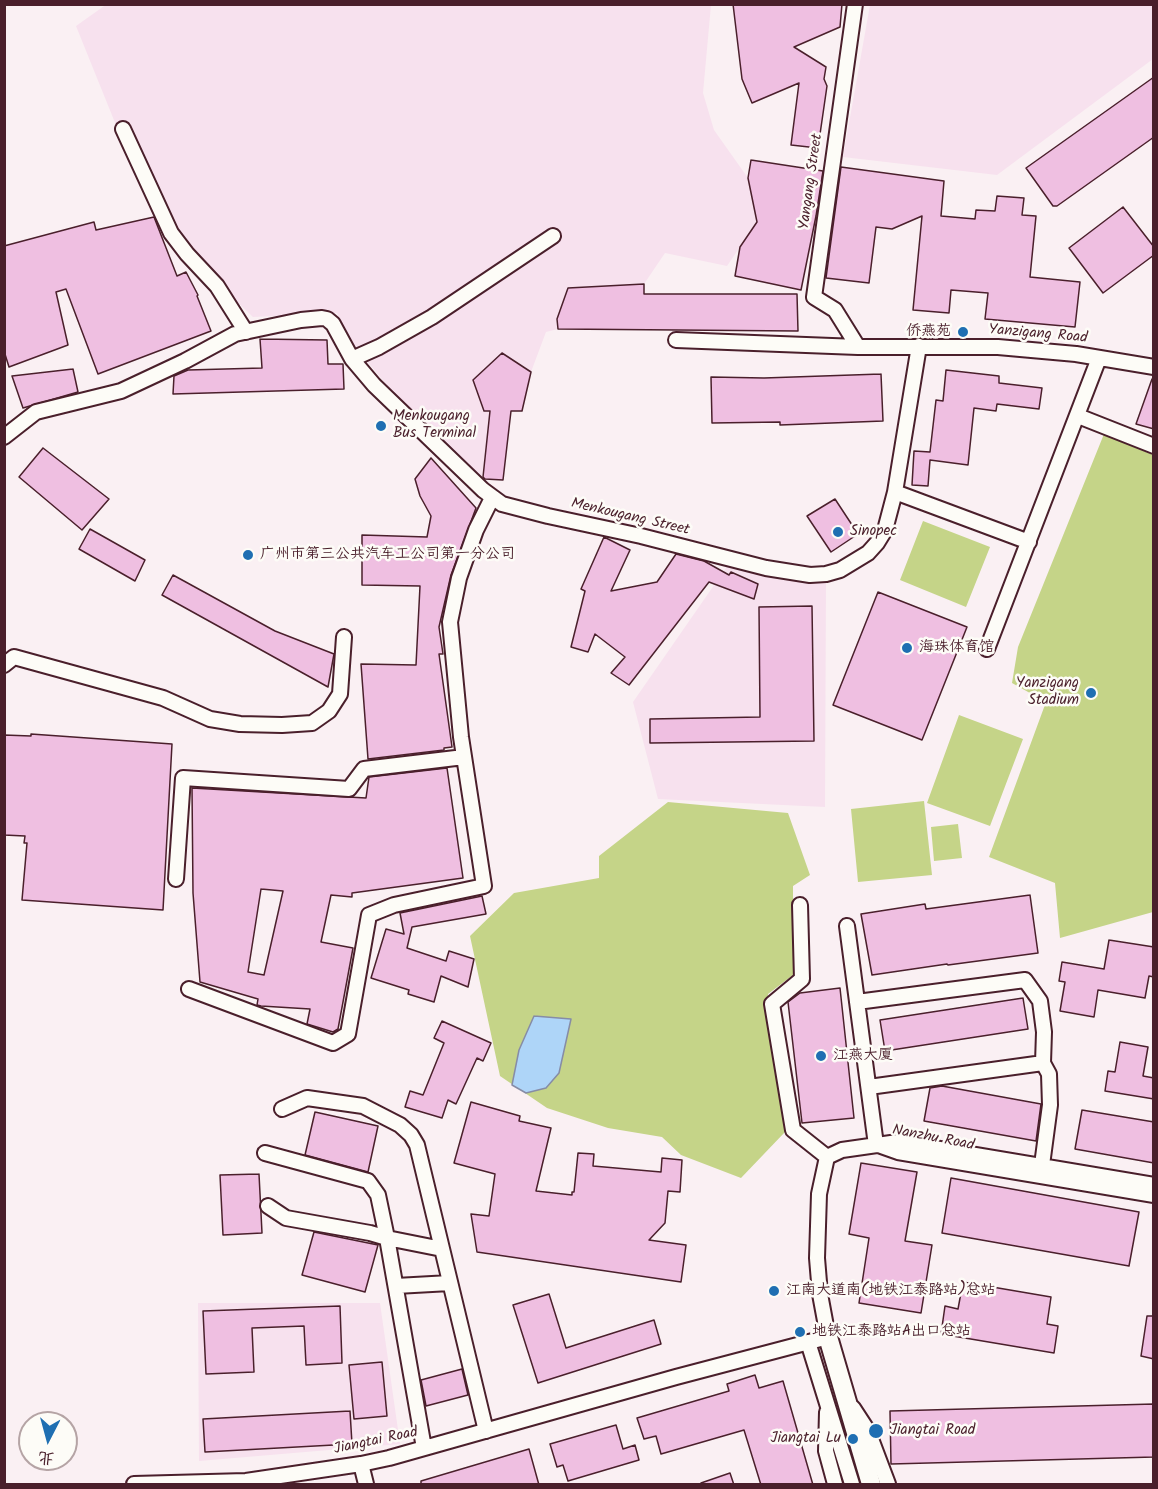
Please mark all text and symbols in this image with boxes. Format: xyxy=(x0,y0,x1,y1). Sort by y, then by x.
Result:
street label: Yangang Street xyxy=(796,133,828,231)
street label: Yanzigang Road xyxy=(988,322,1088,348)
place label: 侨燕苑 xyxy=(906,323,951,341)
marker: 侨燕苑 xyxy=(956,325,970,339)
place label: Menkougang Bus Terminal xyxy=(393,408,476,443)
marker: Menkougang Bus Terminal xyxy=(374,419,388,433)
street label: Menkougang Street xyxy=(569,496,691,540)
place label: Sinopec xyxy=(850,523,897,541)
marker: Sinopec xyxy=(831,525,845,539)
place label: 广州市第三公共汽车工公司第一分公司 xyxy=(260,546,515,564)
marker: 广州市第三公共汽车工公司第一分公司 xyxy=(241,548,255,562)
place label: 海珠体育馆 xyxy=(919,639,994,657)
marker: 海珠体育馆 xyxy=(900,641,914,655)
place label: Yanzigang Stadium xyxy=(1016,675,1079,710)
marker: Yanzigang Stadium xyxy=(1084,686,1098,700)
place label: 江燕大厦 xyxy=(833,1047,893,1065)
marker: 江燕大厦 xyxy=(814,1049,828,1063)
street label: Nanzhu Road xyxy=(890,1122,976,1156)
place label: 江南大道南(地铁江泰路站)总站 xyxy=(786,1282,996,1300)
marker: 江南大道南(地铁江泰路站)总站 xyxy=(767,1284,781,1298)
place label: 地铁江泰路站A出口总站 xyxy=(812,1323,971,1341)
marker: 地铁江泰路站A出口总站 xyxy=(793,1325,807,1339)
north arrow xyxy=(18,1411,78,1471)
marker: Jiangtai Road xyxy=(867,1422,885,1440)
place label: Jiangtai Road xyxy=(890,1422,975,1440)
street label: Jiangtai Road xyxy=(332,1424,420,1460)
place label: Jiangtai Lu xyxy=(770,1430,841,1448)
marker: Jiangtai Lu xyxy=(846,1432,860,1446)
text: 北 xyxy=(37,1444,56,1471)

